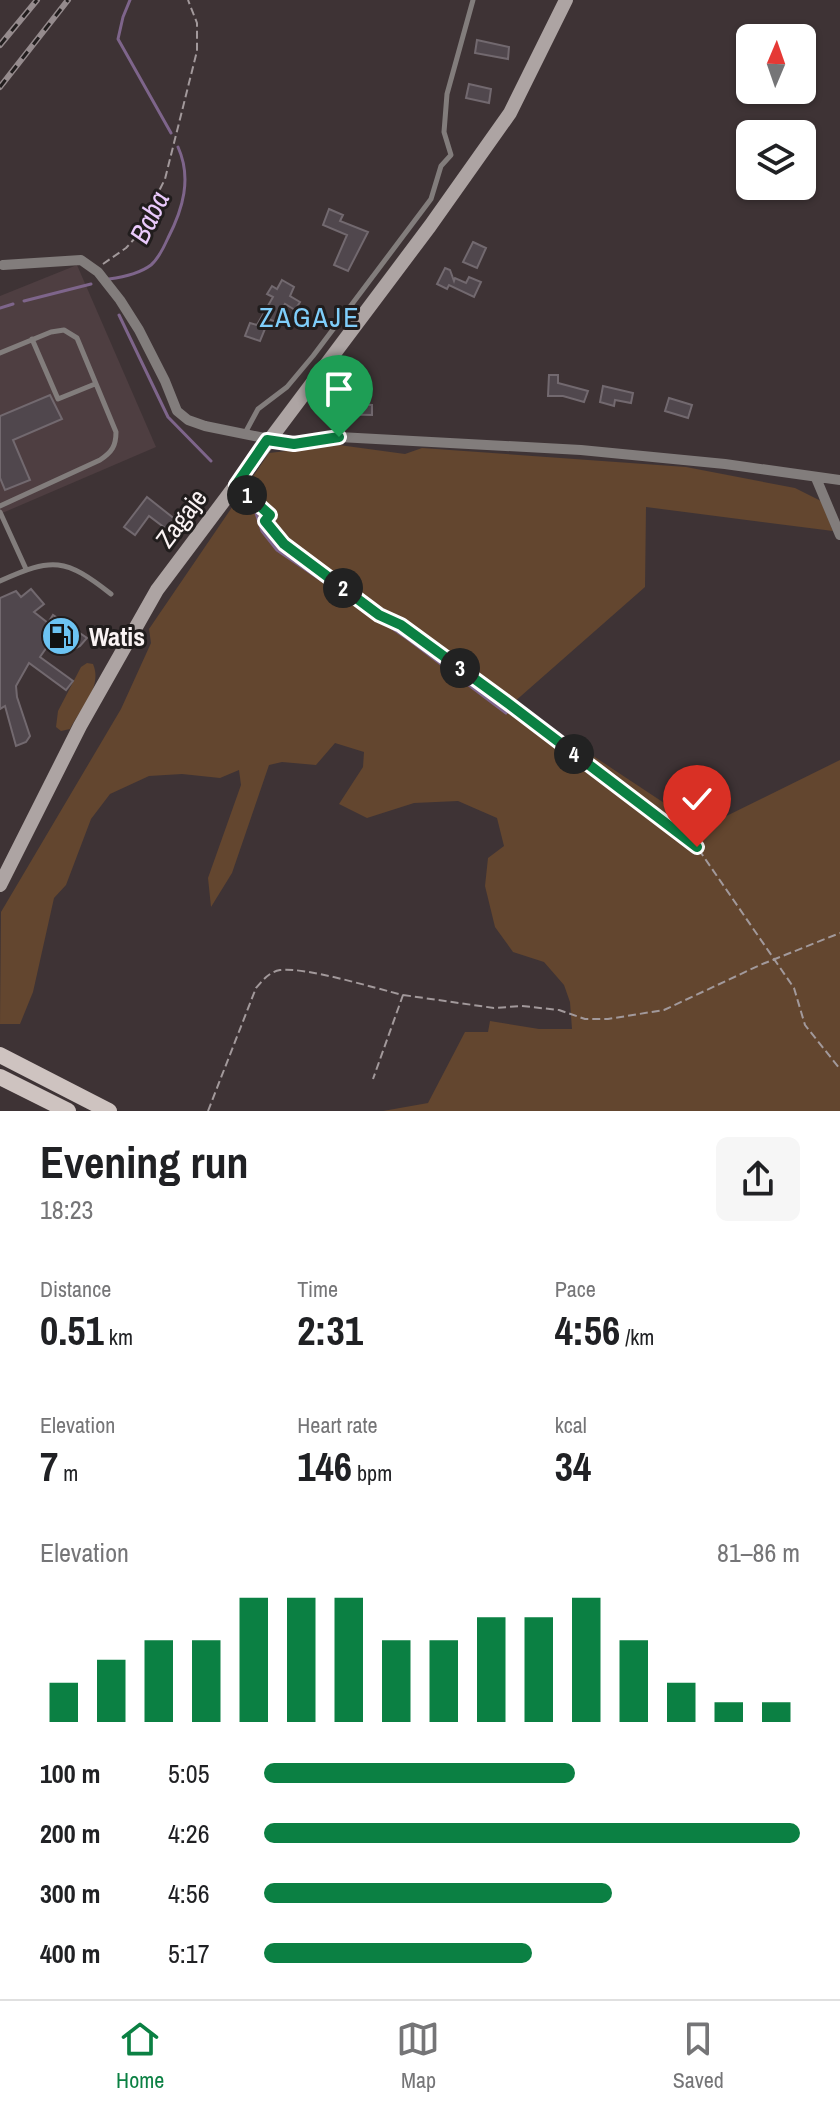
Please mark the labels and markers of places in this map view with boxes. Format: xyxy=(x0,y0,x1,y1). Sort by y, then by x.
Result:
pin xyxy=(305,355,373,437)
pin: 1 xyxy=(227,475,267,515)
pin: 2 xyxy=(323,568,363,608)
fuel station icon: Watis xyxy=(40,615,82,657)
place label: Watis xyxy=(89,619,145,654)
pin: 3 xyxy=(440,648,480,688)
pin: 4 xyxy=(554,734,594,774)
pin xyxy=(663,765,731,847)

